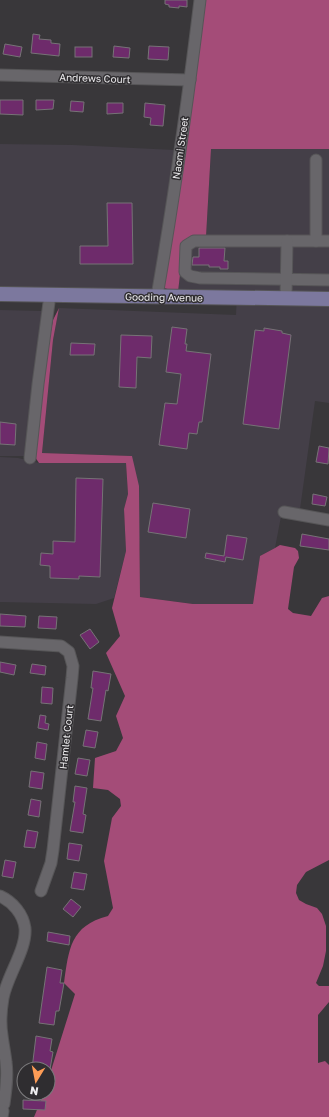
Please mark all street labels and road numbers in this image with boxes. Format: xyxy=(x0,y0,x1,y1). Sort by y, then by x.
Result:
street label: Andrews Court xyxy=(59,71,131,85)
street label: Naomi Street xyxy=(170,116,190,180)
street label: Gooding Avenue xyxy=(125,290,203,304)
street label: Hamlet Court xyxy=(57,704,75,770)

